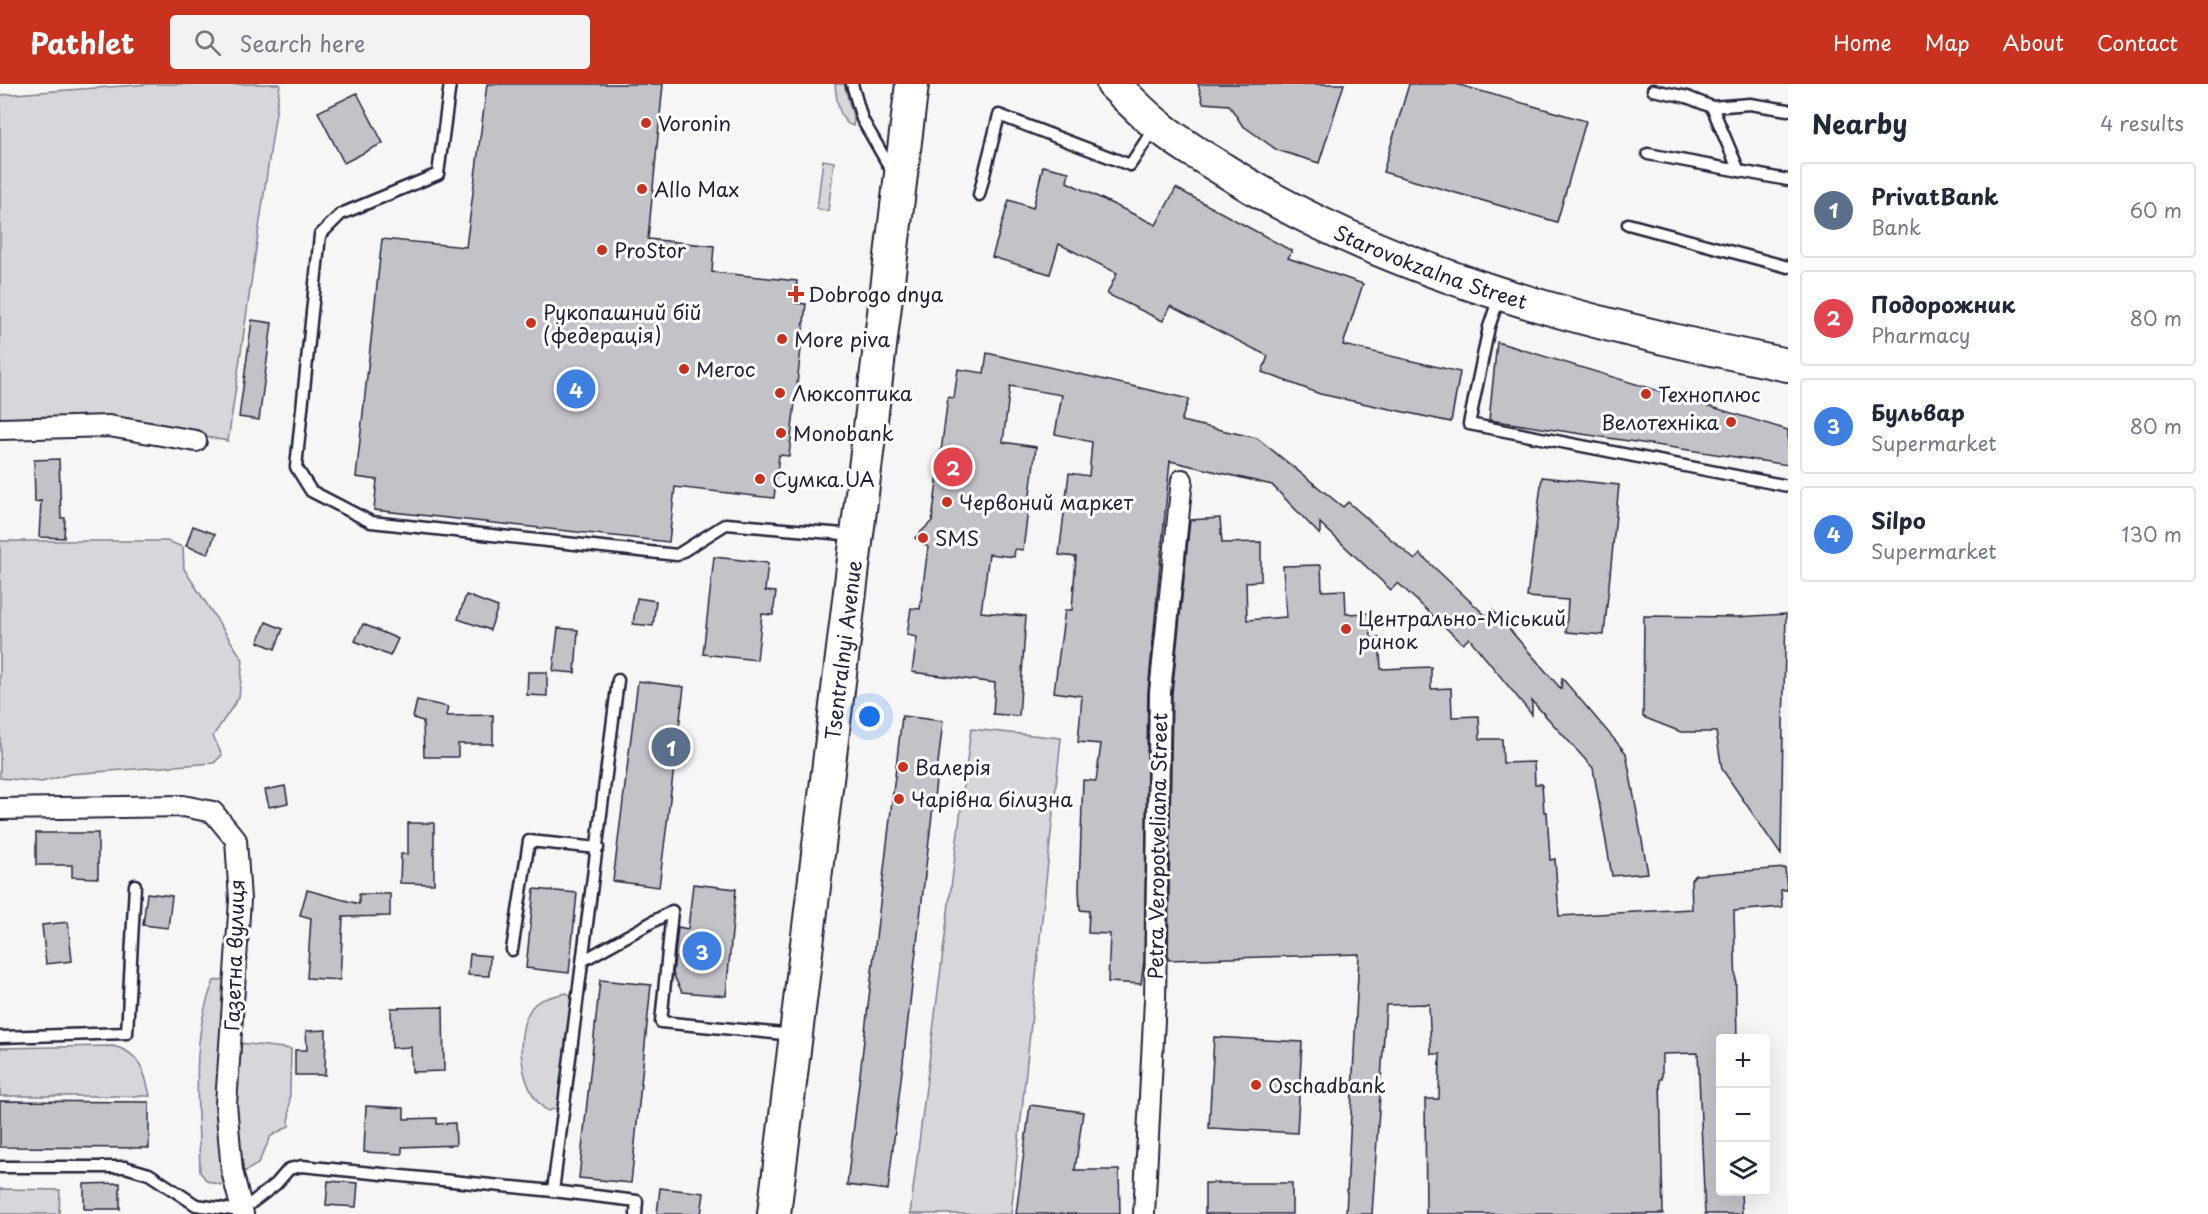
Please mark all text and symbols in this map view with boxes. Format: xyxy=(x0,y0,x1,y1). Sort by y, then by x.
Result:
search box xyxy=(170,15,590,69)
text: Pathlet xyxy=(30,21,134,64)
icon: search xyxy=(191,26,224,59)
text: Search here xyxy=(239,26,365,59)
text: Home xyxy=(1833,26,1892,58)
text: Map xyxy=(1925,26,1970,58)
text: About xyxy=(2003,26,2064,58)
text: Contact xyxy=(2097,26,2178,58)
text: Nearby xyxy=(1812,104,1907,143)
place label: Voronin xyxy=(658,108,731,138)
text: 4 results xyxy=(2100,108,2184,138)
marker: Voronin xyxy=(639,116,653,130)
place label: Allo Max xyxy=(654,174,739,204)
text: PrivatBank xyxy=(1871,179,1999,212)
marker: Allo Max xyxy=(635,182,649,196)
text: 1 xyxy=(1829,195,1838,225)
text: 60 m xyxy=(2130,195,2182,225)
text: Bank xyxy=(1871,212,1921,242)
street label: Starovokzalna Street xyxy=(1329,217,1531,316)
place label: ProStor xyxy=(614,235,687,265)
marker: ProStor xyxy=(595,243,609,257)
place label: Dobrogo dnya xyxy=(808,279,944,309)
marker: Dobrogo dnya xyxy=(789,287,803,301)
text: Подорожник xyxy=(1871,287,2015,320)
place label: Рукопашний бій (федерація) xyxy=(543,297,701,350)
text: 2 xyxy=(1826,303,1841,333)
text: 80 m xyxy=(2130,303,2182,333)
marker: Рукопашний бій (федерація) xyxy=(524,316,538,330)
text: Pharmacy xyxy=(1871,320,1971,350)
place label: More piva xyxy=(794,324,890,354)
marker: More piva xyxy=(775,332,789,346)
place label: Мегос xyxy=(696,354,755,384)
marker: Мегос xyxy=(677,362,691,376)
pin: 4 xyxy=(556,366,596,412)
place label: Люксоптика xyxy=(792,378,913,408)
place label: Техноплюс xyxy=(1658,379,1761,409)
marker: Люксоптика xyxy=(773,386,787,400)
marker: Техноплюс xyxy=(1639,387,1653,401)
text: Бульвар xyxy=(1871,395,1965,428)
place label: Велотехніка xyxy=(1601,407,1720,437)
text: 3 xyxy=(1827,411,1840,441)
text: 80 m xyxy=(2130,411,2182,441)
marker: Велотехніка xyxy=(1724,415,1738,429)
place label: Monobank xyxy=(793,418,894,448)
marker: Monobank xyxy=(774,426,788,440)
text: Supermarket xyxy=(1871,428,1997,458)
pin: 2 xyxy=(934,444,972,490)
place label: Сумка.UA xyxy=(772,464,875,494)
marker: Сумка.UA xyxy=(753,472,767,486)
place label: Червоний маркет xyxy=(959,487,1133,517)
marker: Червоний маркет xyxy=(940,495,954,509)
text: Silpo xyxy=(1871,503,1926,536)
text: 4 xyxy=(1827,519,1840,549)
text: 130 m xyxy=(2122,519,2182,549)
place label: SMS xyxy=(935,523,979,553)
marker: SMS xyxy=(916,531,930,545)
text: Supermarket xyxy=(1871,536,1997,566)
street label: Tsentralnyi Avenue xyxy=(817,559,869,742)
place label: Центрально-Міський ринок xyxy=(1358,603,1566,656)
marker: Центрально-Міський ринок xyxy=(1339,622,1353,636)
your location xyxy=(855,702,884,731)
street label: Petra Veropotveliana Street xyxy=(1140,712,1174,980)
pin: 1 xyxy=(652,724,690,770)
place label: Валерія xyxy=(915,752,991,782)
marker: Валерія xyxy=(896,760,910,774)
place label: Чарівна білизна xyxy=(911,784,1073,814)
marker: Чарівна білизна xyxy=(892,792,906,806)
street label: Газетна вулиця xyxy=(216,879,252,1031)
pin: 3 xyxy=(682,928,722,974)
map controls xyxy=(1716,1034,1770,1196)
button: + xyxy=(1716,1034,1770,1088)
place label: Oschadbank xyxy=(1268,1070,1386,1100)
marker: Oschadbank xyxy=(1249,1078,1263,1092)
button: − xyxy=(1716,1088,1770,1142)
button: layers xyxy=(1716,1142,1770,1196)

